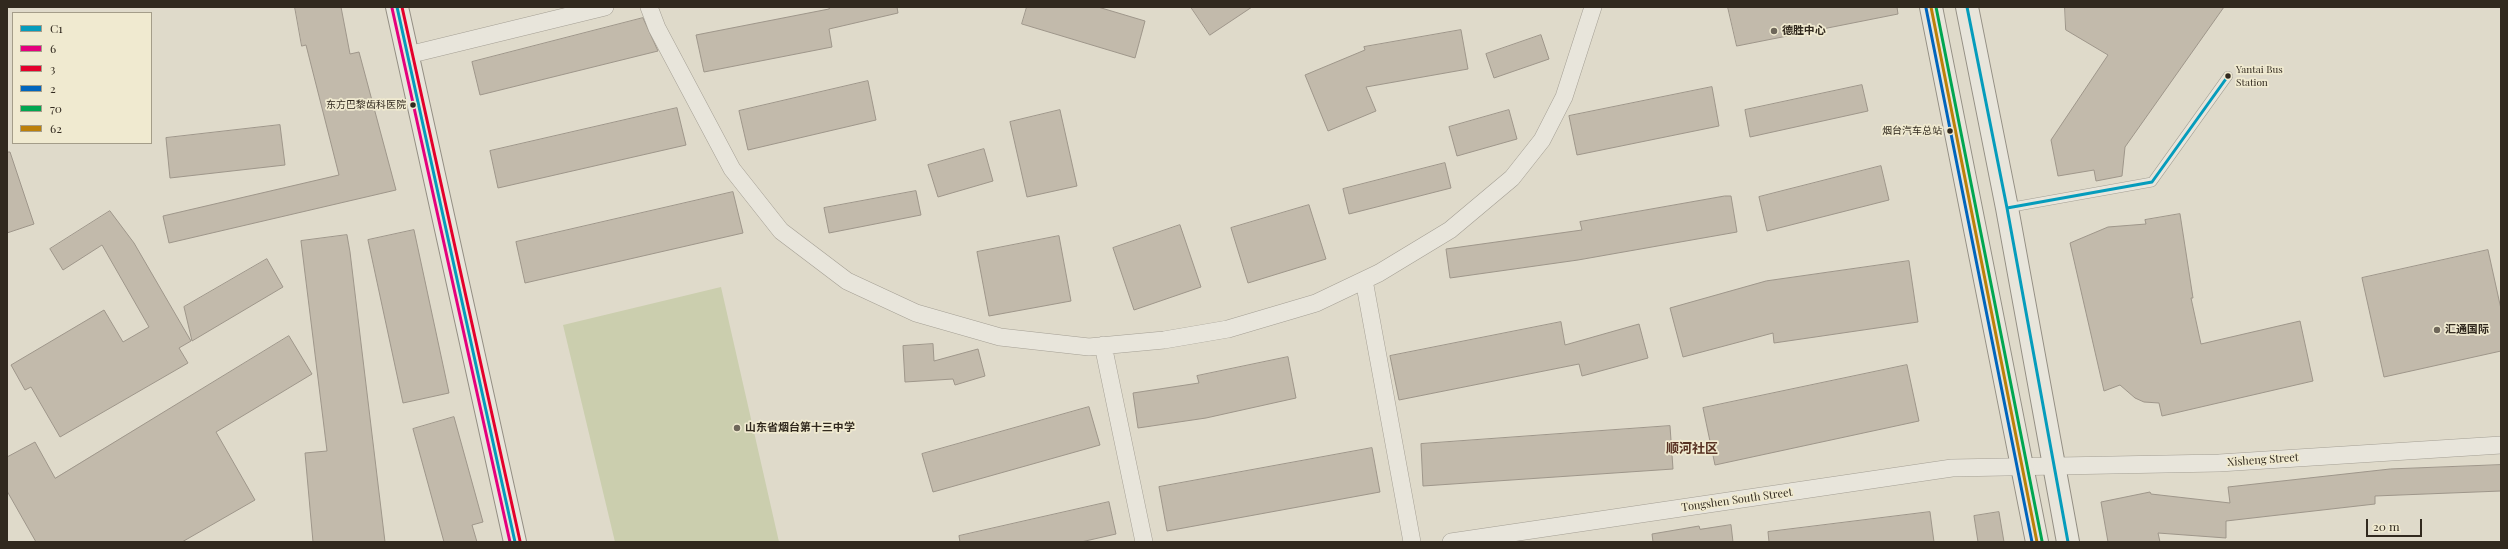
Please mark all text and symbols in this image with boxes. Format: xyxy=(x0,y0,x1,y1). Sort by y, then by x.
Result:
legend xyxy=(12,12,152,144)
text: C1 xyxy=(50,20,63,36)
place label: 德胜中心 xyxy=(1782,24,1826,38)
marker: 德胜中心 xyxy=(1769,26,1779,36)
text: 6 xyxy=(50,40,56,56)
text: 3 xyxy=(50,60,55,76)
place label: Yantai Bus Station xyxy=(2236,64,2283,88)
marker: Yantai Bus Station xyxy=(2223,71,2233,81)
text: 2 xyxy=(50,80,56,96)
place label: 东方巴黎齿科医院 xyxy=(326,99,406,111)
text: 70 xyxy=(50,100,62,116)
marker: 东方巴黎齿科医院 xyxy=(408,100,418,110)
text: 62 xyxy=(50,120,62,136)
place label: 烟台汽车总站 xyxy=(1882,125,1942,137)
marker: 烟台汽车总站 xyxy=(1945,126,1955,136)
place label: 汇通国际 xyxy=(2445,323,2489,337)
marker: 汇通国际 xyxy=(2432,325,2442,335)
place label: 山东省烟台第十三中学 xyxy=(745,421,855,435)
marker: 山东省烟台第十三中学 xyxy=(732,423,742,433)
district label: 顺河社区 xyxy=(1666,441,1718,457)
street label: Xisheng Street xyxy=(2227,451,2299,469)
street label: Tongshen South Street xyxy=(1681,486,1793,514)
scale bar xyxy=(2368,511,2424,537)
text: 20 m xyxy=(2373,518,2400,534)

